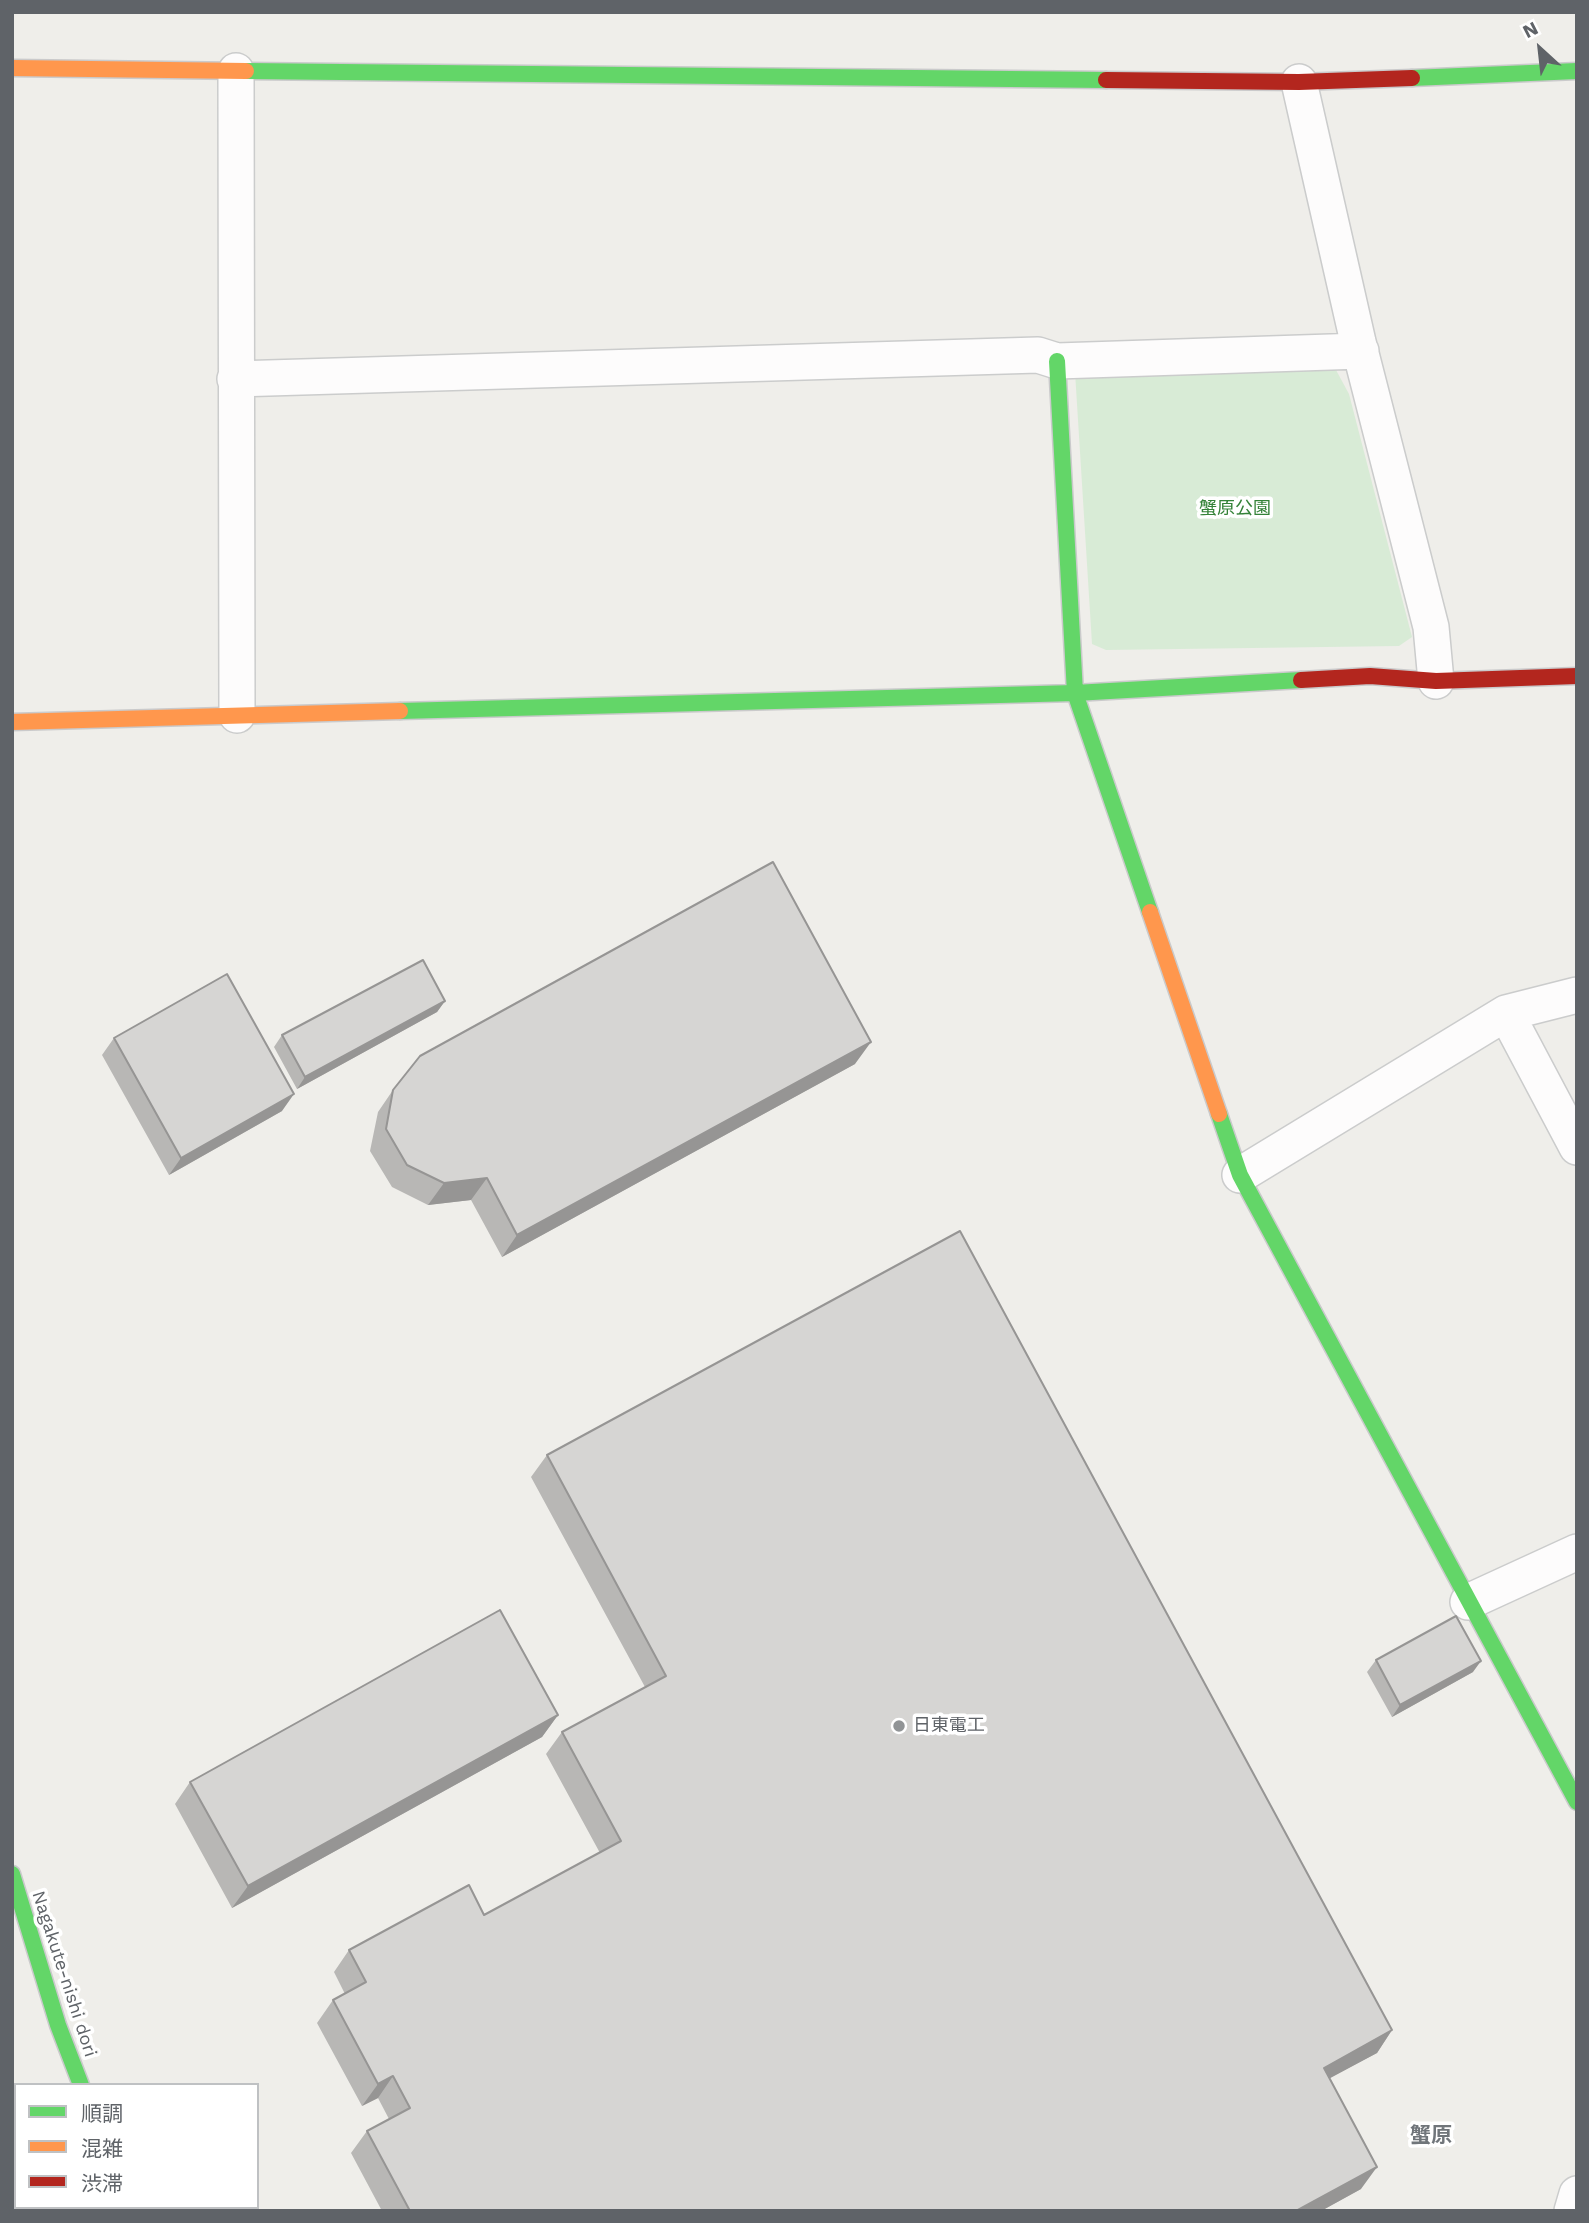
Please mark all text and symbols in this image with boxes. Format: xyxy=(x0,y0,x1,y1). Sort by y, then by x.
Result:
north arrow xyxy=(1505,14,1575,84)
text: N xyxy=(1519,16,1542,43)
park label: 蟹原公園 xyxy=(1199,498,1271,520)
place label: 日東電工 xyxy=(913,1715,985,1737)
marker: 日東電工 xyxy=(891,1718,907,1734)
street label: Nagakute-nishi dori xyxy=(27,1888,101,2060)
legend xyxy=(14,2083,259,2209)
text: 順調 xyxy=(81,2101,123,2126)
district label: 蟹原 xyxy=(1410,2123,1452,2149)
text: 混雑 xyxy=(81,2136,123,2161)
text: 渋滞 xyxy=(81,2171,123,2196)

